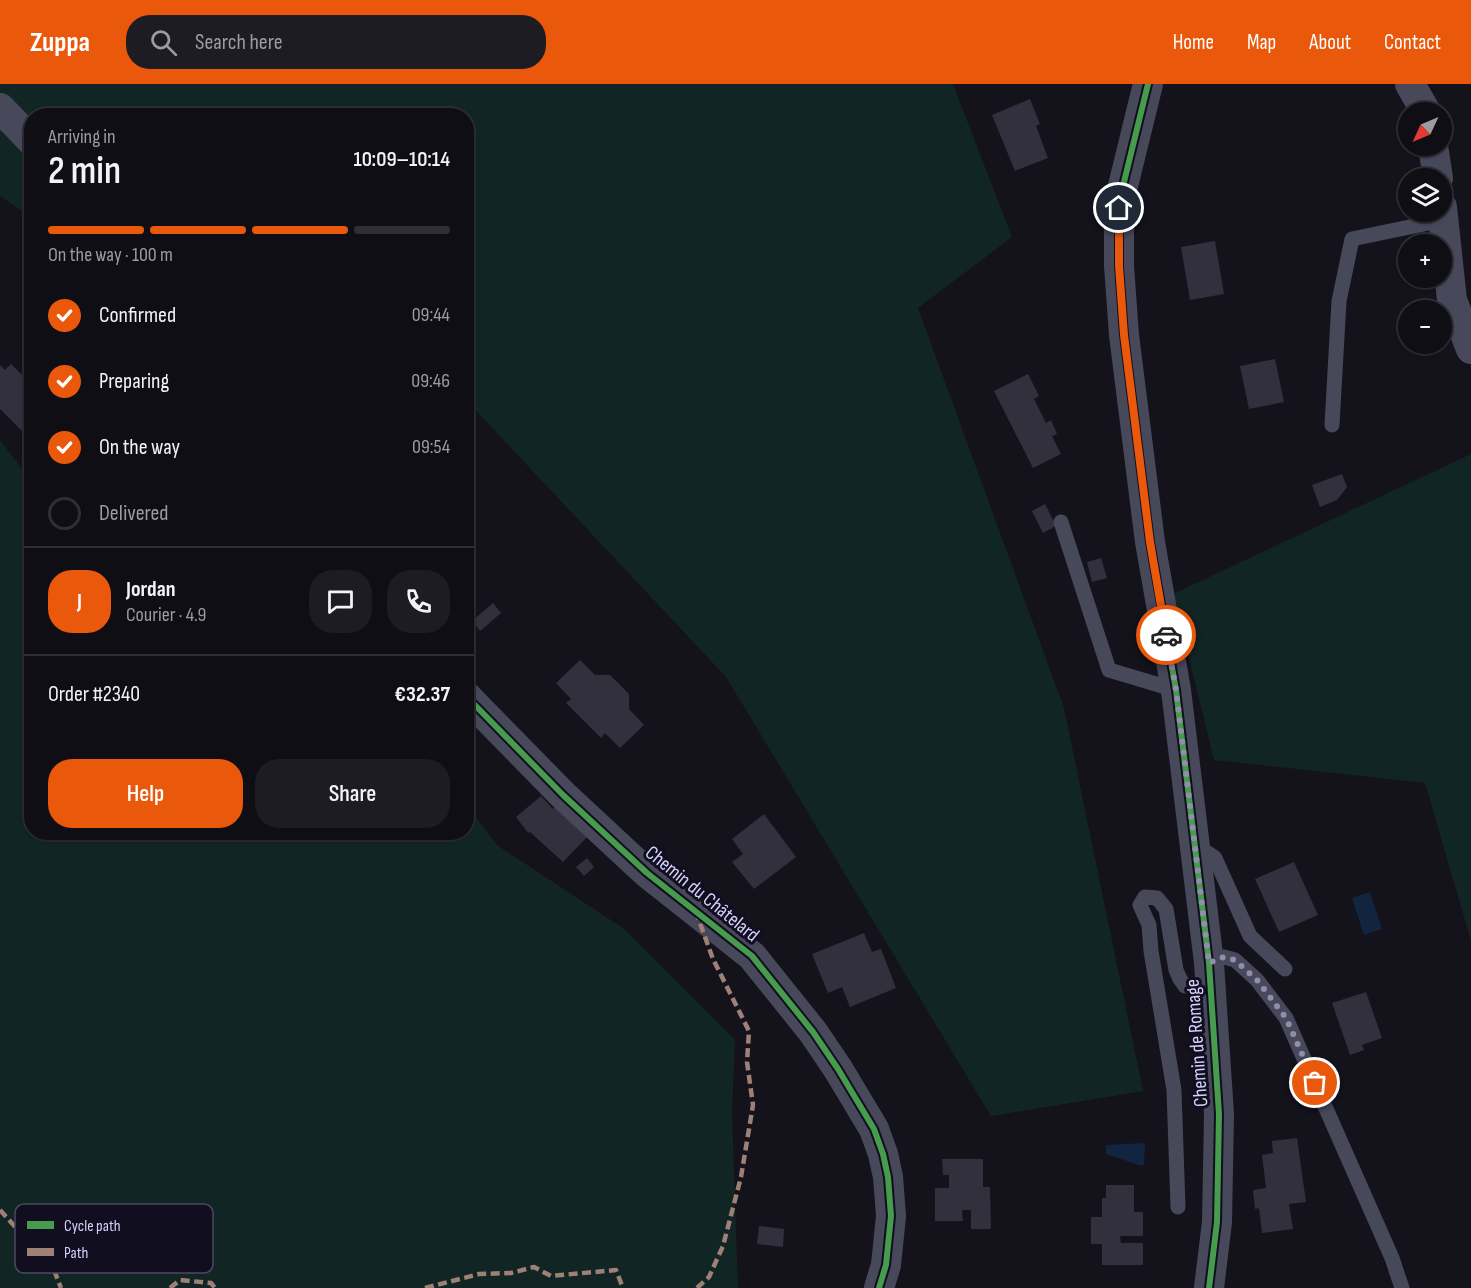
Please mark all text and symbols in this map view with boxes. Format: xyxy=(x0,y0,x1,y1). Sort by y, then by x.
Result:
search box xyxy=(126,15,546,69)
text: Zuppa xyxy=(30,26,90,59)
icon: search xyxy=(147,26,180,59)
text: Search here xyxy=(195,29,283,56)
text: Home xyxy=(1173,30,1214,55)
text: Map xyxy=(1247,30,1276,55)
text: About xyxy=(1309,30,1351,55)
text: Contact xyxy=(1384,30,1441,55)
north arrow xyxy=(1398,102,1452,156)
map controls xyxy=(1398,102,1452,354)
text: Arriving in xyxy=(48,125,116,149)
text: 10:09–10:14 xyxy=(353,146,450,173)
text: 2 min xyxy=(48,148,121,195)
button: layers xyxy=(1398,168,1452,222)
pin xyxy=(1093,182,1144,233)
icon: home xyxy=(1102,191,1135,224)
button: + xyxy=(1398,234,1452,288)
text: On the way · 100 m xyxy=(48,243,173,267)
icon: check xyxy=(48,299,81,332)
button: − xyxy=(1398,300,1452,354)
text: Confirmed xyxy=(99,302,176,329)
text: 09:44 xyxy=(412,303,450,327)
icon: check xyxy=(48,365,81,398)
text: Preparing xyxy=(99,368,169,395)
text: 09:46 xyxy=(411,369,450,393)
icon: check xyxy=(48,431,81,464)
text: On the way xyxy=(99,434,180,461)
text: 09:54 xyxy=(412,435,450,459)
text: Delivered xyxy=(99,500,168,527)
button: chat xyxy=(309,570,372,633)
button: phone xyxy=(387,570,450,633)
text: Jordan xyxy=(126,576,175,603)
text: J xyxy=(77,588,82,615)
text: Courier · 4.9 xyxy=(126,603,206,627)
courier xyxy=(1136,605,1196,665)
icon: car xyxy=(1150,619,1183,652)
text: Order #2340 xyxy=(48,681,140,708)
text: €32.37 xyxy=(394,681,450,708)
button: Help xyxy=(48,759,243,828)
button: Share xyxy=(255,759,450,828)
street label: Chemin du Châtelard xyxy=(640,841,764,947)
street label: Chemin de Romage xyxy=(1181,978,1213,1108)
pin xyxy=(1289,1057,1340,1108)
icon: bag xyxy=(1298,1066,1331,1099)
legend xyxy=(15,1204,213,1273)
text: Cycle path xyxy=(64,1217,121,1236)
text: Path xyxy=(64,1244,88,1263)

